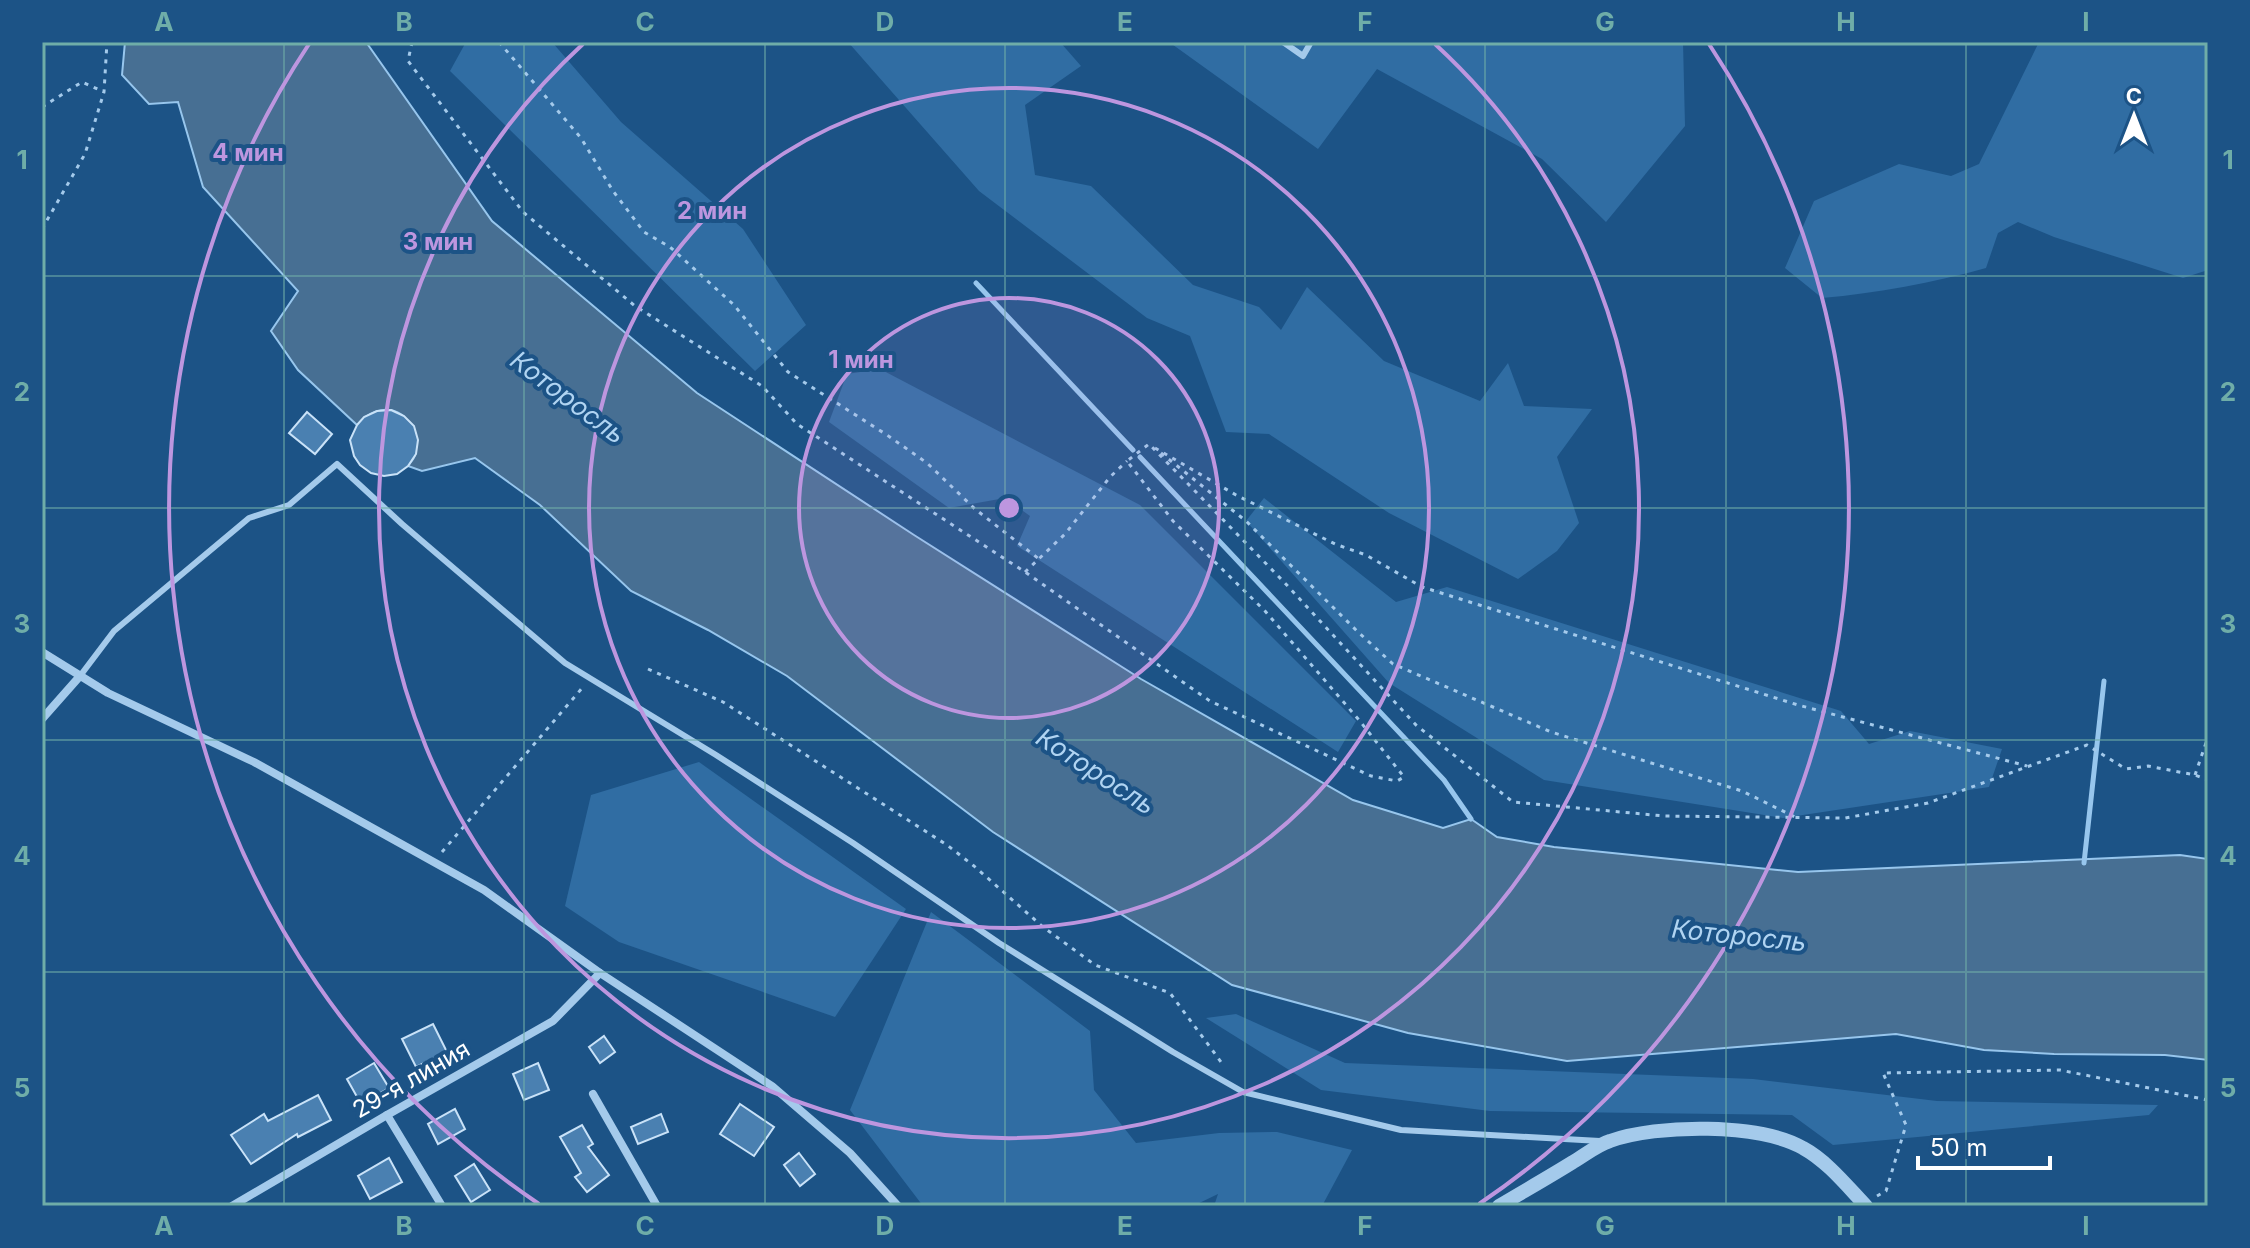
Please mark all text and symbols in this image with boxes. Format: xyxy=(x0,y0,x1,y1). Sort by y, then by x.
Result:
text: A xyxy=(154,6,174,37)
text: B xyxy=(395,6,413,37)
text: C xyxy=(635,6,655,37)
text: D xyxy=(876,6,894,37)
text: E xyxy=(1117,6,1133,37)
text: F xyxy=(1357,6,1373,37)
text: G xyxy=(1595,6,1615,37)
text: H xyxy=(1836,6,1856,37)
text: I xyxy=(2082,6,2090,37)
north arrow xyxy=(2094,76,2174,156)
text: С xyxy=(2126,83,2142,109)
text: 4 мин xyxy=(212,138,284,167)
text: 1 xyxy=(16,144,28,175)
text: 1 xyxy=(2222,144,2234,175)
text: 2 мин xyxy=(677,196,747,225)
text: 3 мин xyxy=(403,227,473,256)
water label: Которосль xyxy=(505,344,631,450)
text: 1 мин xyxy=(828,345,894,374)
text: 2 xyxy=(14,376,30,407)
text: 2 xyxy=(2220,376,2236,407)
centre of rings xyxy=(995,494,1023,522)
text: 3 xyxy=(14,608,30,639)
text: 3 xyxy=(2220,608,2236,639)
water label: Которосль xyxy=(1031,721,1161,821)
text: 4 xyxy=(13,840,31,871)
text: 4 xyxy=(2219,840,2237,871)
water label: Которосль xyxy=(1670,913,1808,957)
street label: 29-я линия xyxy=(347,1034,475,1124)
text: 5 xyxy=(14,1072,30,1103)
text: 5 xyxy=(2220,1072,2236,1103)
scale bar xyxy=(1918,1120,2050,1170)
text: 50 m xyxy=(1930,1133,1988,1162)
text: A xyxy=(154,1210,174,1241)
text: B xyxy=(395,1210,413,1241)
text: C xyxy=(635,1210,655,1241)
text: D xyxy=(876,1210,894,1241)
text: E xyxy=(1117,1210,1133,1241)
text: F xyxy=(1357,1210,1373,1241)
text: G xyxy=(1595,1210,1615,1241)
text: H xyxy=(1836,1210,1856,1241)
text: I xyxy=(2082,1210,2090,1241)

